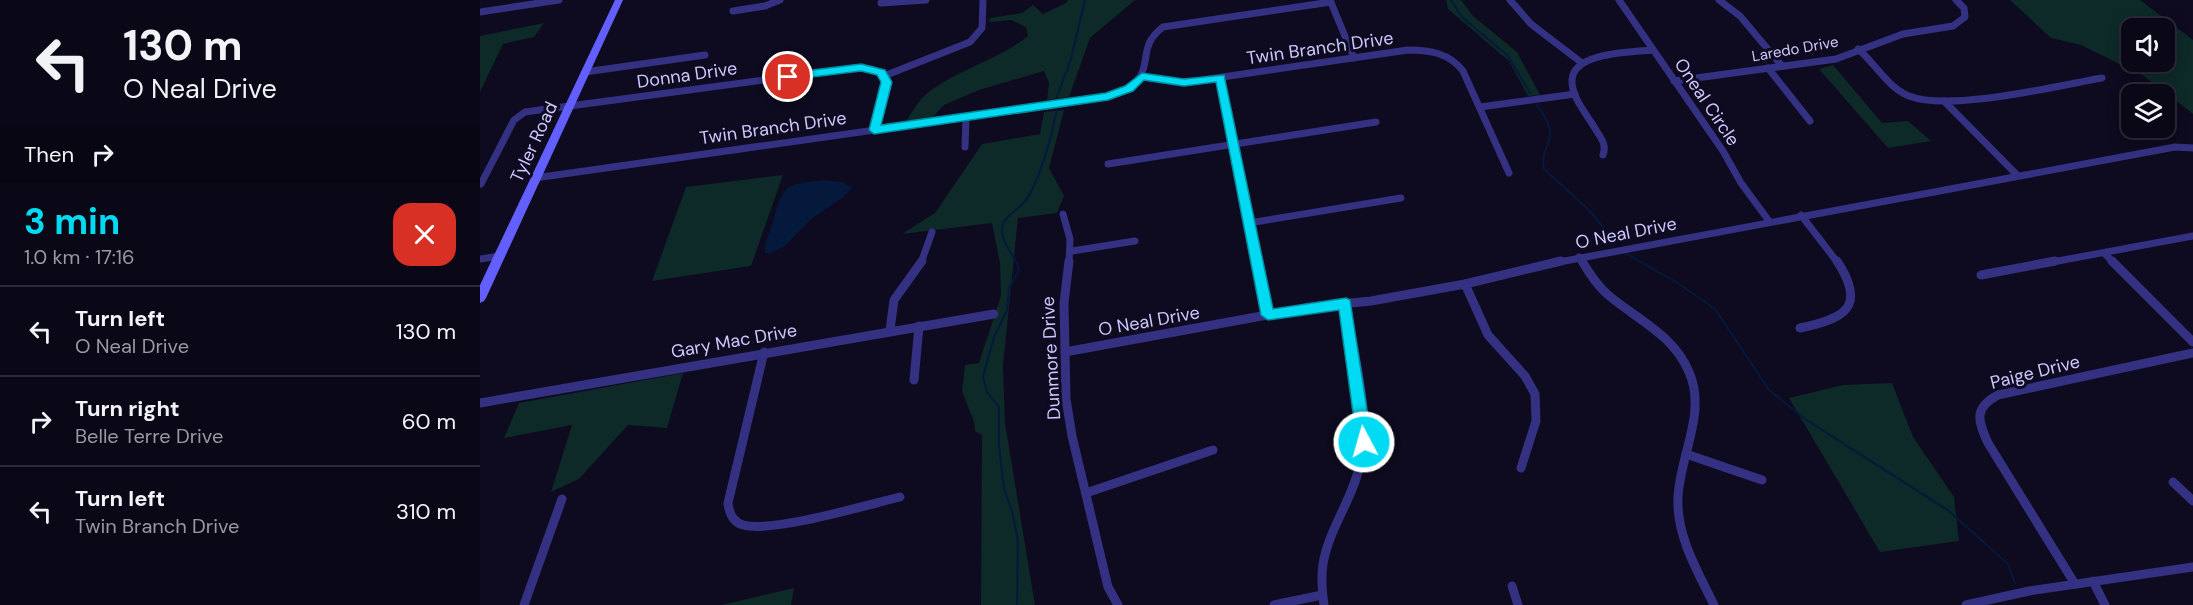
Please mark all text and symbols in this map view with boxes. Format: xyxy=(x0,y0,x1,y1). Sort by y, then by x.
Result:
text: 130 m xyxy=(123,18,243,73)
map controls xyxy=(2121,18,2175,138)
button: sound xyxy=(2121,18,2175,72)
icon: left xyxy=(24,24,102,102)
street label: Twin Branch Drive xyxy=(1245,26,1395,70)
street label: Laredo Drive xyxy=(1750,32,1840,66)
pin xyxy=(762,51,813,102)
street label: Oneal Circle xyxy=(1669,53,1745,151)
street label: Donna Drive xyxy=(635,56,739,94)
icon: arrive xyxy=(771,60,804,93)
text: O Neal Drive xyxy=(123,71,277,106)
button: layers xyxy=(2121,84,2175,138)
street label: Tyler Road xyxy=(505,98,563,186)
street label: Twin Branch Drive xyxy=(698,106,848,150)
icon: right xyxy=(86,138,119,171)
text: Then xyxy=(24,140,74,169)
text: 3 min xyxy=(24,198,120,245)
button: close xyxy=(393,203,456,266)
street label: O Neal Drive xyxy=(1573,211,1679,255)
text: 1.0 km · 17:16 xyxy=(24,244,135,270)
street label: Dunmore Drive xyxy=(1036,296,1066,420)
street label: O Neal Drive xyxy=(1096,300,1202,342)
text: Turn left xyxy=(75,304,165,333)
icon: left xyxy=(24,315,57,348)
text: 130 m xyxy=(396,317,456,346)
street label: Gary Mac Drive xyxy=(669,318,799,364)
text: O Neal Drive xyxy=(75,333,189,359)
street label: Paige Drive xyxy=(1988,349,2082,395)
text: Turn right xyxy=(75,394,180,423)
icon: right xyxy=(24,405,57,438)
text: 60 m xyxy=(402,407,456,436)
position arrow xyxy=(1332,410,1396,474)
text: Belle Terre Drive xyxy=(75,423,223,449)
text: Turn left xyxy=(75,484,165,513)
icon: left xyxy=(24,495,57,528)
text: 310 m xyxy=(396,497,456,526)
text: Twin Branch Drive xyxy=(75,513,239,539)

